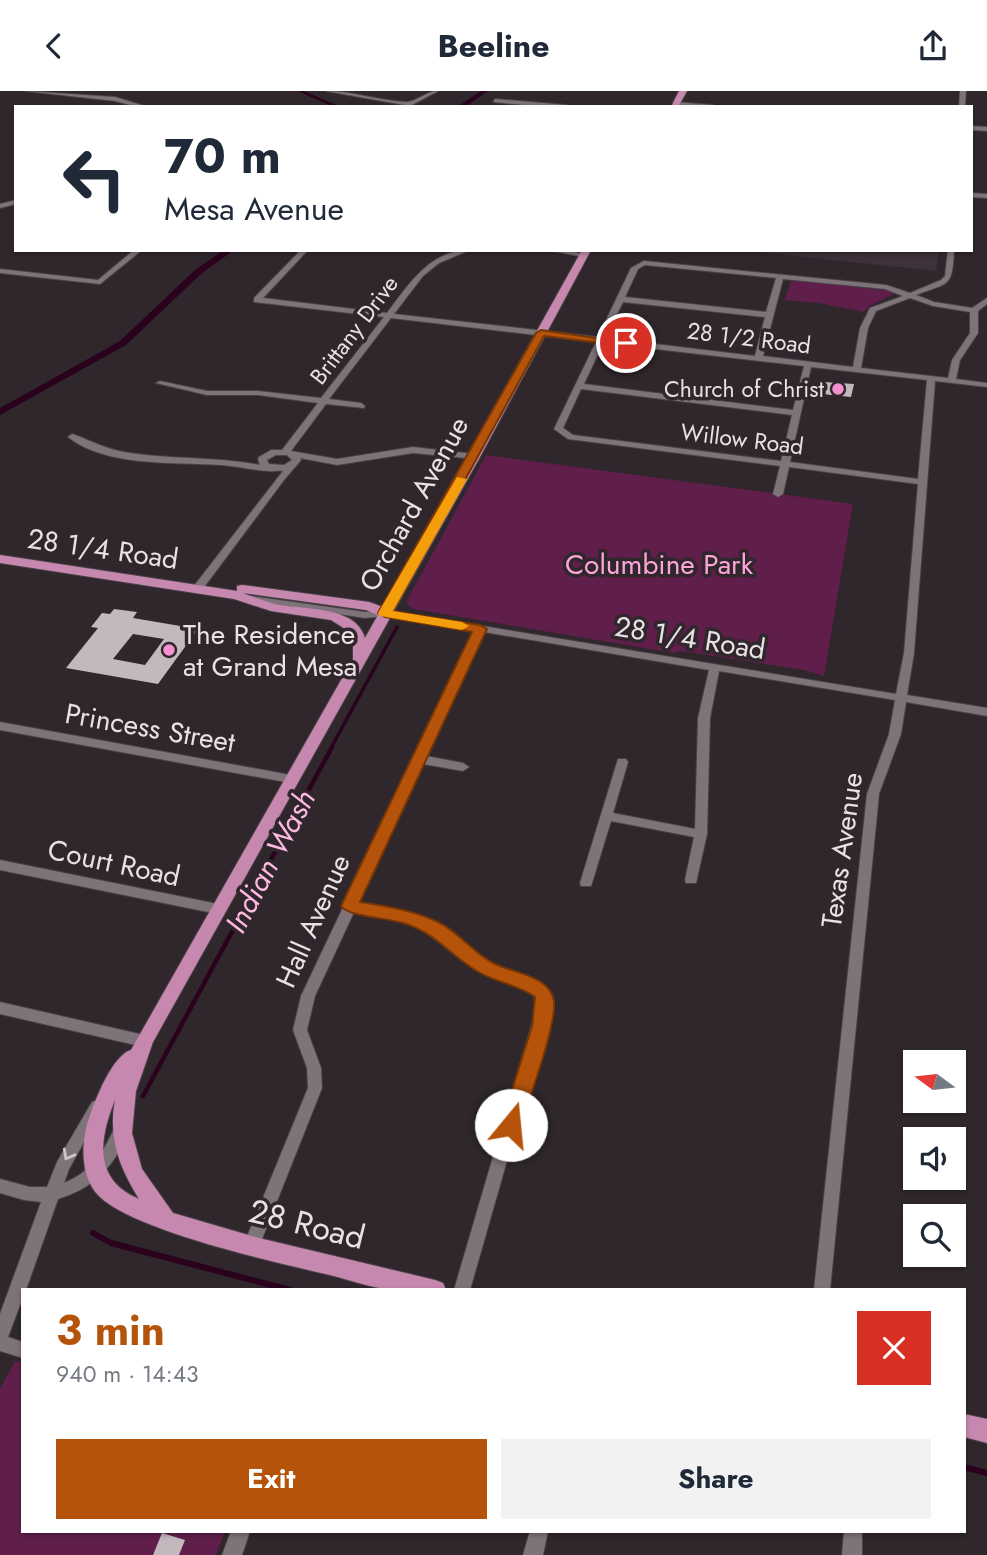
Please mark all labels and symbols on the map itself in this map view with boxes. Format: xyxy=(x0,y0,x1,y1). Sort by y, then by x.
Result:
street label: Brittany Drive xyxy=(302,268,406,392)
pin xyxy=(596,313,656,373)
street label: 28 1/2 Road xyxy=(685,314,813,362)
place label: Church of Christ xyxy=(664,372,824,406)
marker: Church of Christ xyxy=(830,381,846,397)
street label: Orchard Avenue xyxy=(349,409,479,599)
street label: Willow Road xyxy=(679,415,805,463)
street label: 28 1/4 Road xyxy=(25,518,181,580)
park label: Columbine Park xyxy=(565,544,754,585)
street label: 28 1/4 Road xyxy=(612,606,768,670)
place label: The Residence at Grand Mesa xyxy=(183,614,357,687)
marker: The Residence at Grand Mesa xyxy=(161,642,177,658)
street label: Princess Street xyxy=(62,693,239,763)
street label: Texas Avenue xyxy=(811,770,873,930)
water label: Indian Wash xyxy=(214,782,326,940)
street label: Court Road xyxy=(44,829,184,897)
street label: Hall Avenue xyxy=(265,848,361,994)
north arrow xyxy=(903,1050,966,1113)
position arrow xyxy=(474,1088,548,1162)
one-way arrow xyxy=(63,1148,76,1160)
street label: 28 Road xyxy=(244,1187,370,1261)

